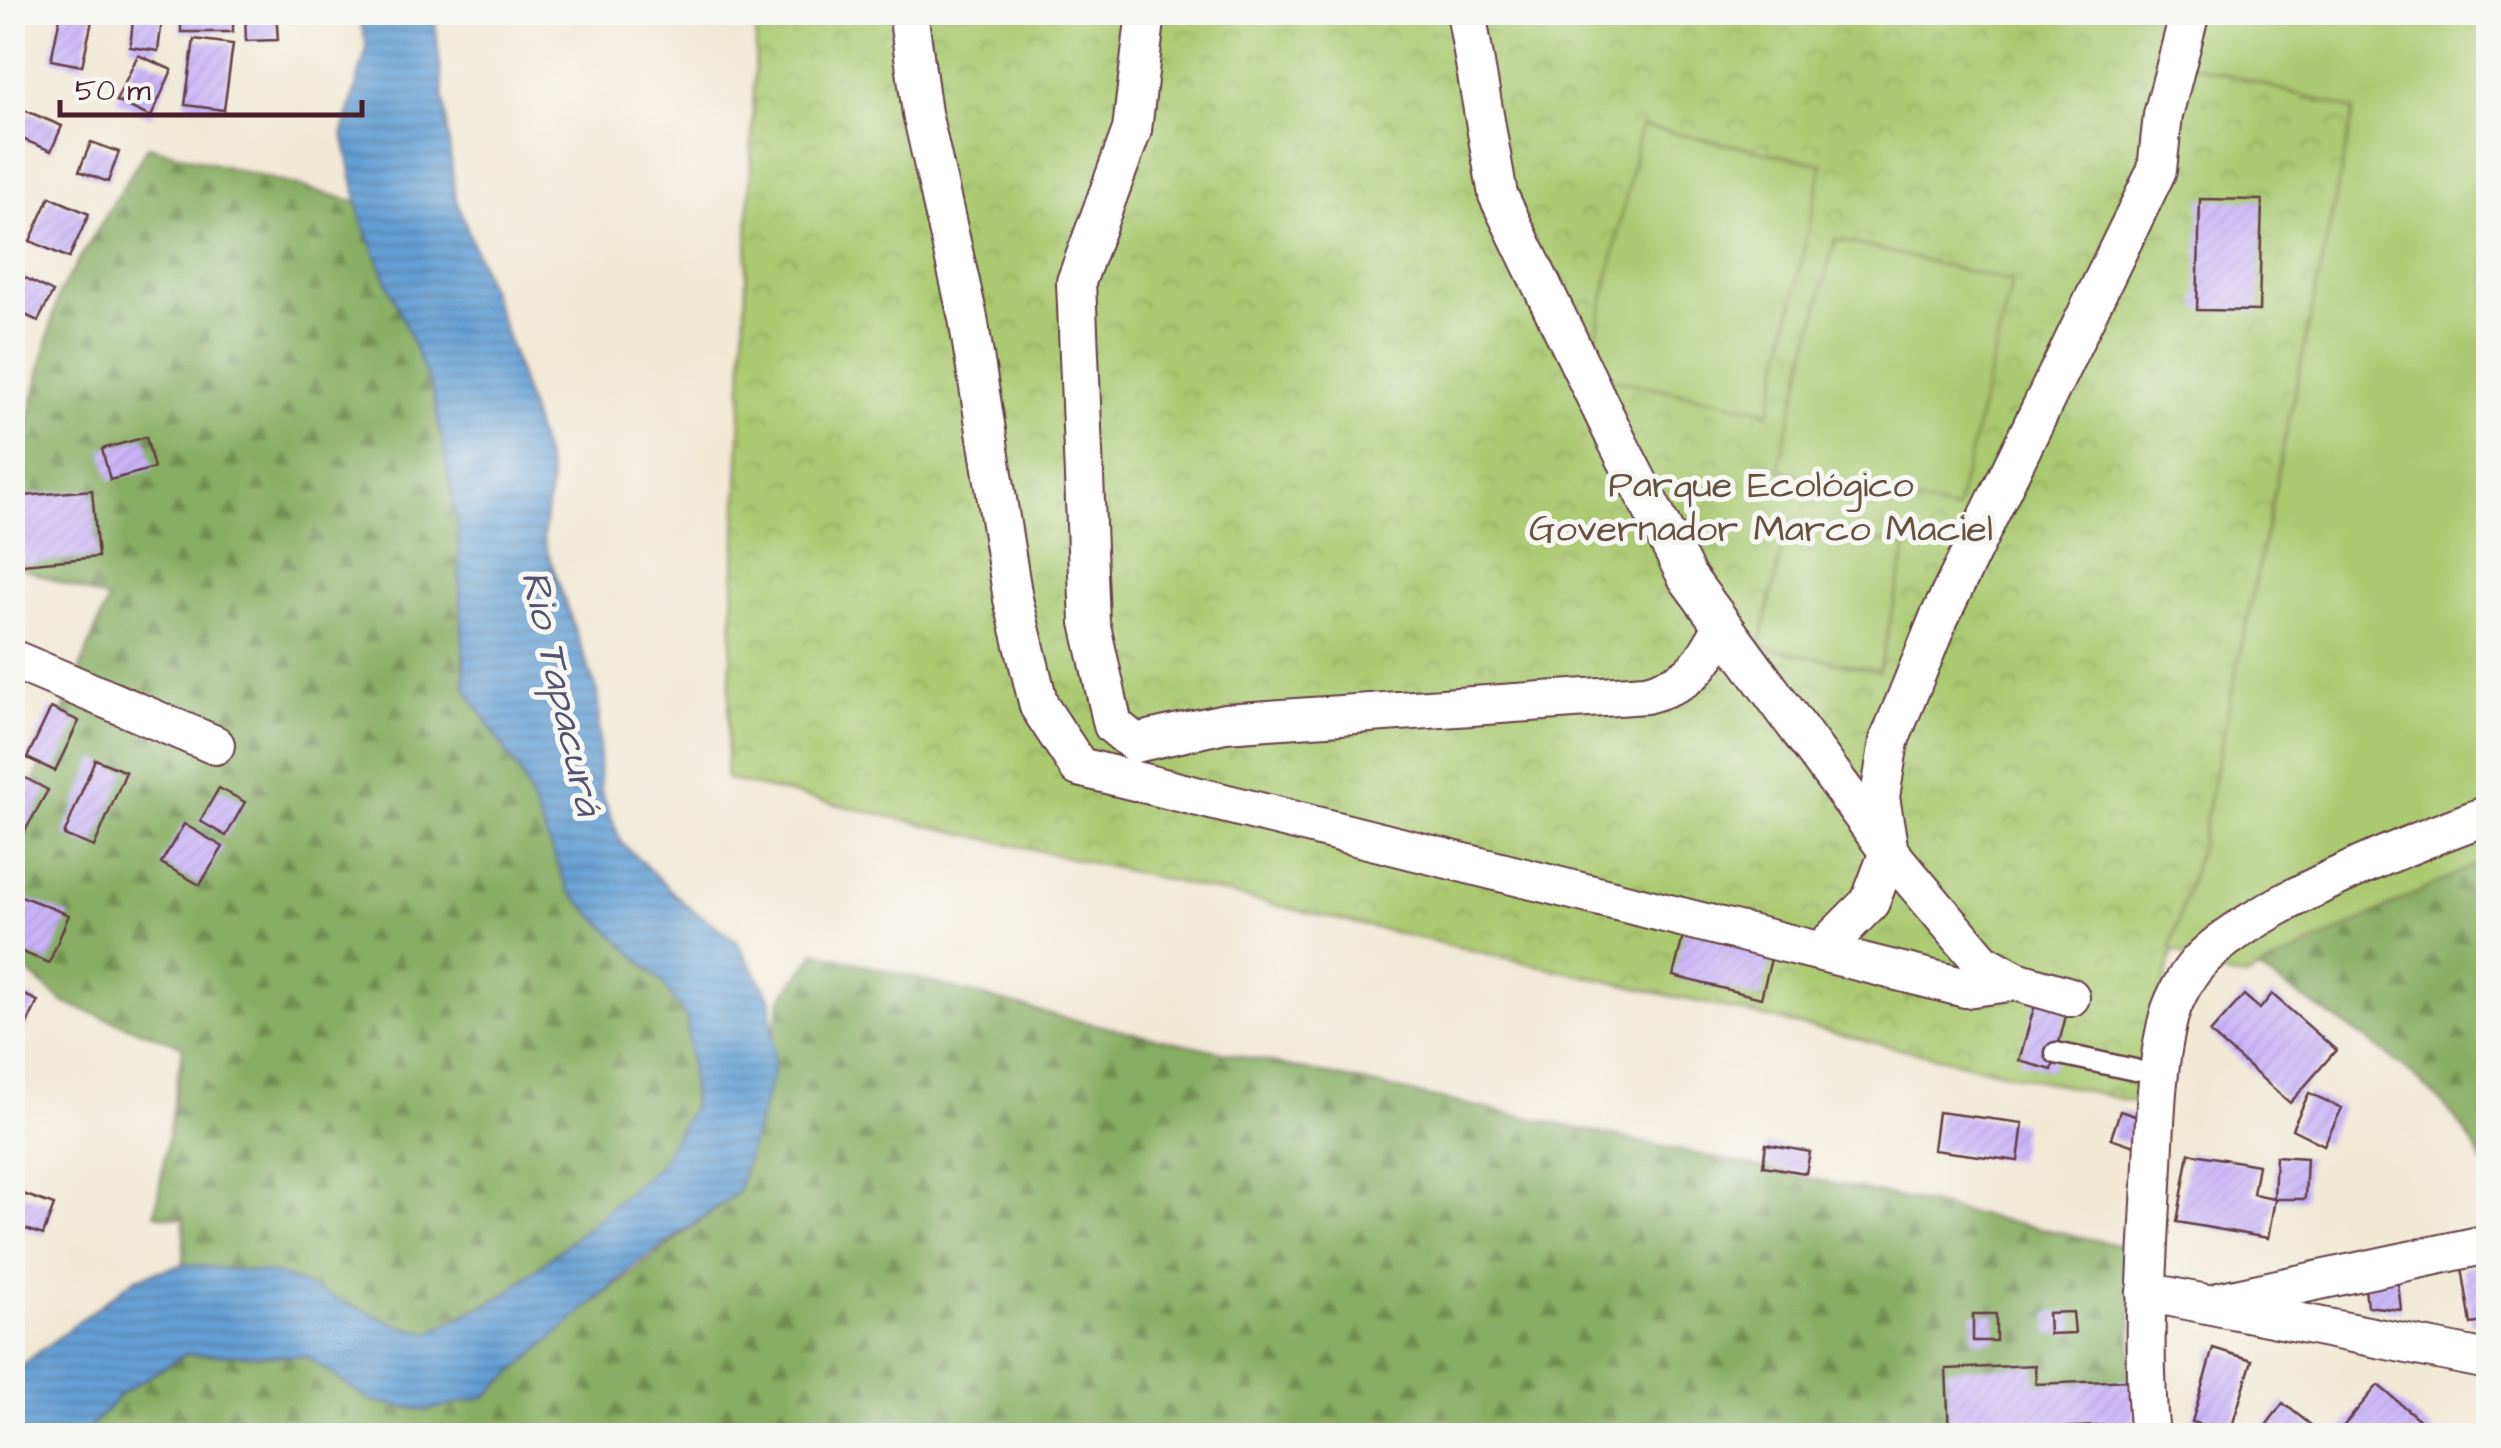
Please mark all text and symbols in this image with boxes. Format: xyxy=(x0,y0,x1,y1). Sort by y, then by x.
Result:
scale bar xyxy=(60,55,362,117)
text: 50 m xyxy=(75,70,151,112)
park label: Parque Ecológico Governador Marco Maciel xyxy=(1529,460,1993,556)
water label: Rio Tapacurá xyxy=(506,565,616,822)

